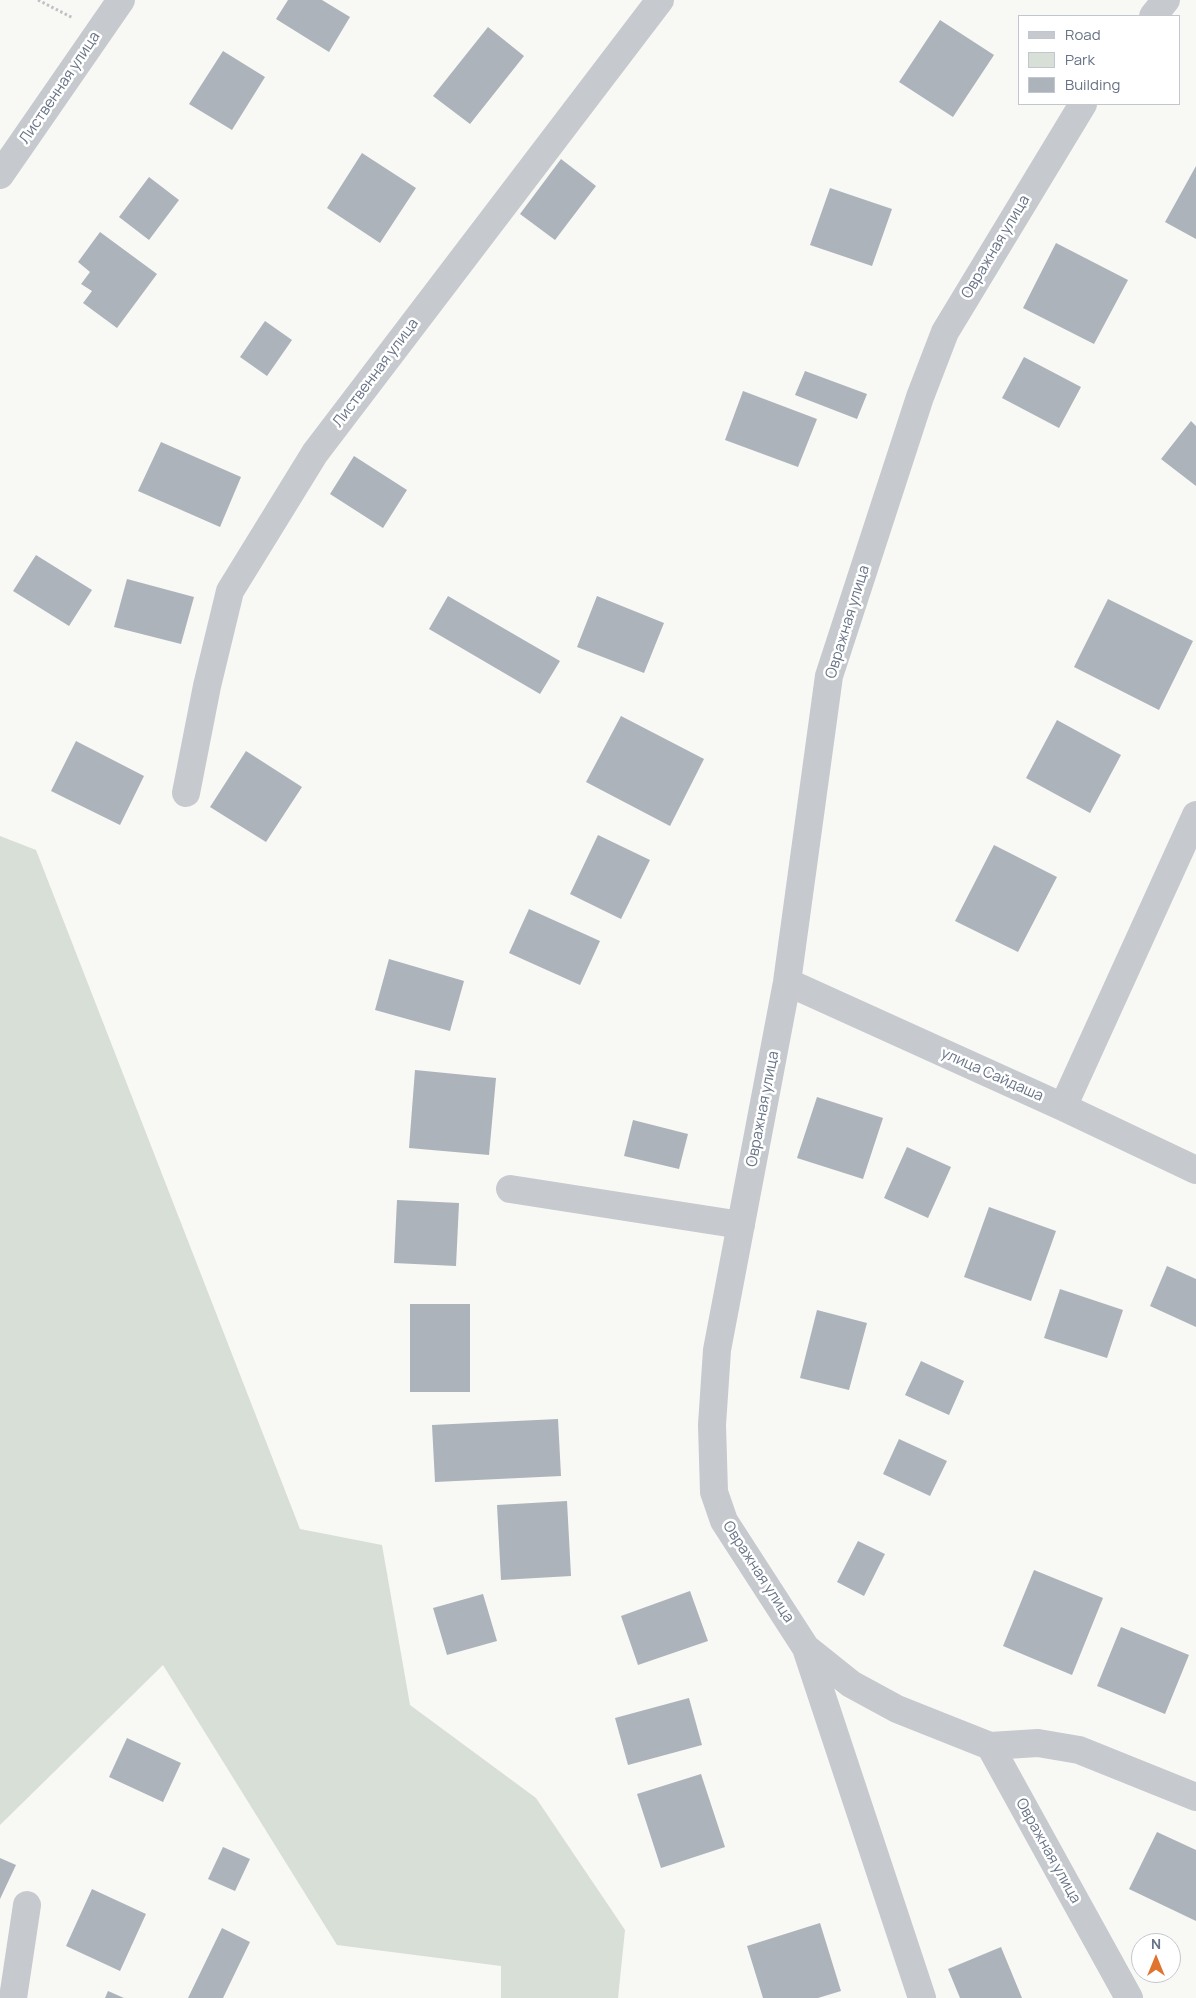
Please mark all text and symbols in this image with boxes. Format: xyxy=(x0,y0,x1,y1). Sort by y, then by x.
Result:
legend xyxy=(1018,15,1181,105)
text: Road xyxy=(1065,24,1101,45)
street label: Лиственная улица xyxy=(16,29,104,147)
text: Park xyxy=(1065,49,1095,70)
text: Building xyxy=(1065,74,1120,95)
street label: Овражная улица xyxy=(958,192,1034,302)
street label: Лиственная улица xyxy=(329,315,423,431)
street label: Овражная улица xyxy=(822,563,874,681)
street label: улица Сайдаша xyxy=(938,1044,1046,1106)
street label: Овражная улица xyxy=(743,1050,783,1168)
street label: Овражная улица xyxy=(718,1518,798,1626)
street label: Овражная улица xyxy=(1012,1795,1084,1907)
north arrow xyxy=(1131,1933,1181,1983)
text: N xyxy=(1151,1934,1161,1953)

